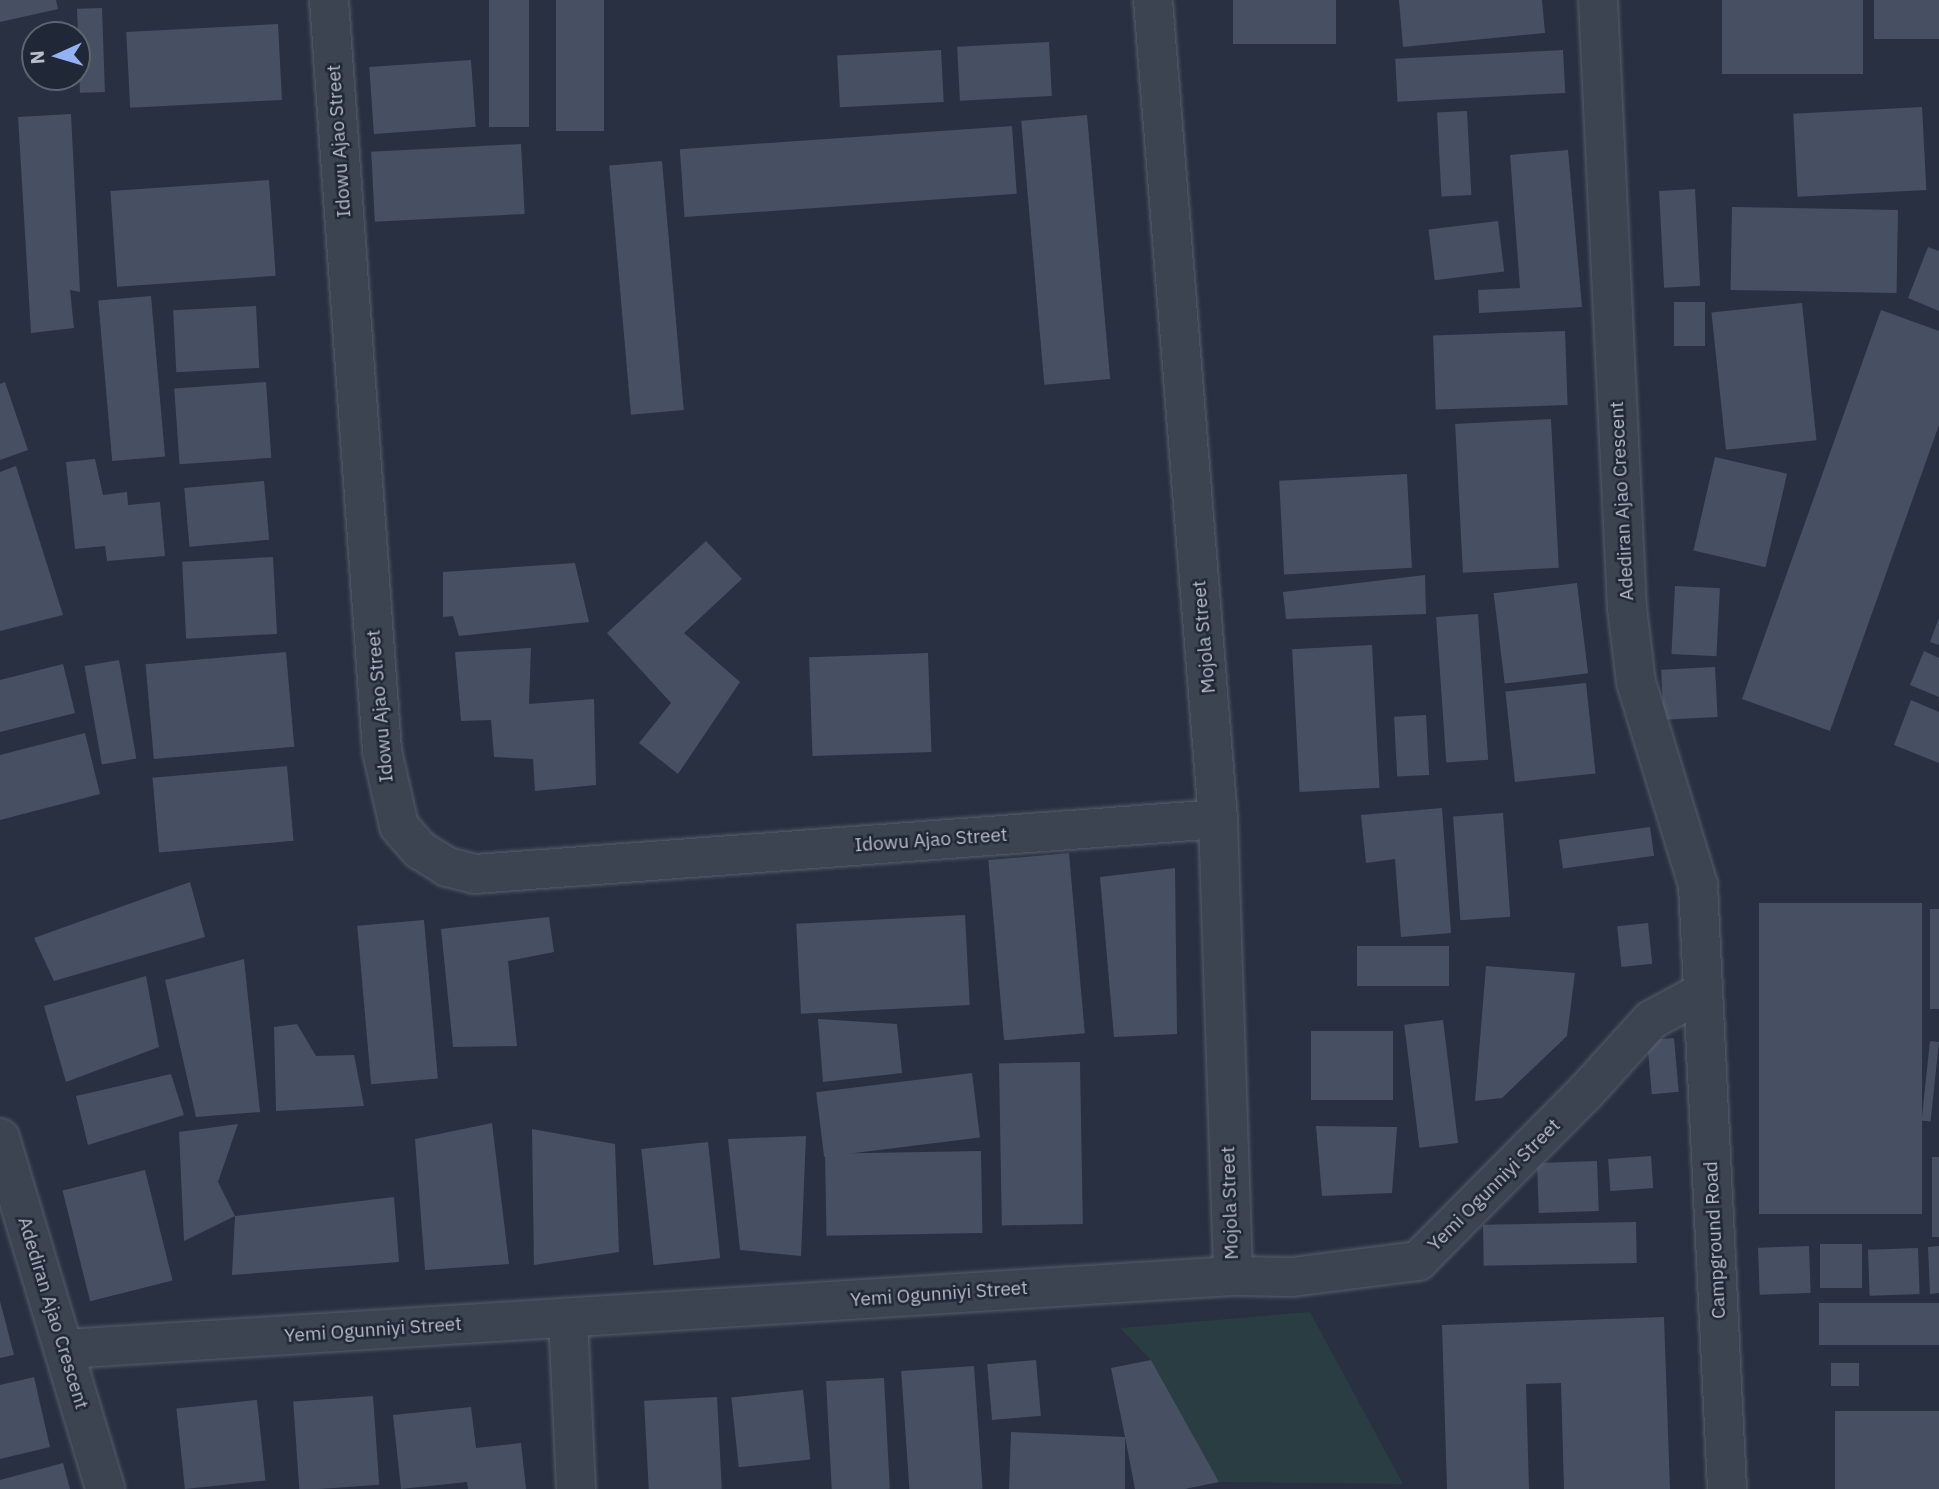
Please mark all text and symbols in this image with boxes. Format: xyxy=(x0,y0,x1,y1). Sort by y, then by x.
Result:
north arrow xyxy=(21,21,91,91)
text: N xyxy=(25,50,49,65)
street label: Idowu Ajao Street xyxy=(322,64,356,218)
street label: Adediran Ajao Crescent xyxy=(1605,401,1639,601)
street label: Mojola Street xyxy=(1188,580,1220,694)
street label: Idowu Ajao Street xyxy=(362,629,398,783)
street label: Idowu Ajao Street xyxy=(854,823,1008,857)
street label: Yemi Ogunniyi Street xyxy=(1423,1114,1565,1256)
street label: Mojola Street xyxy=(1217,1146,1243,1260)
street label: Campground Road xyxy=(1699,1161,1731,1319)
street label: Adediran Ajao Crescent xyxy=(13,1214,93,1412)
street label: Yemi Ogunniyi Street xyxy=(849,1276,1029,1312)
street label: Yemi Ogunniyi Street xyxy=(283,1312,463,1348)

